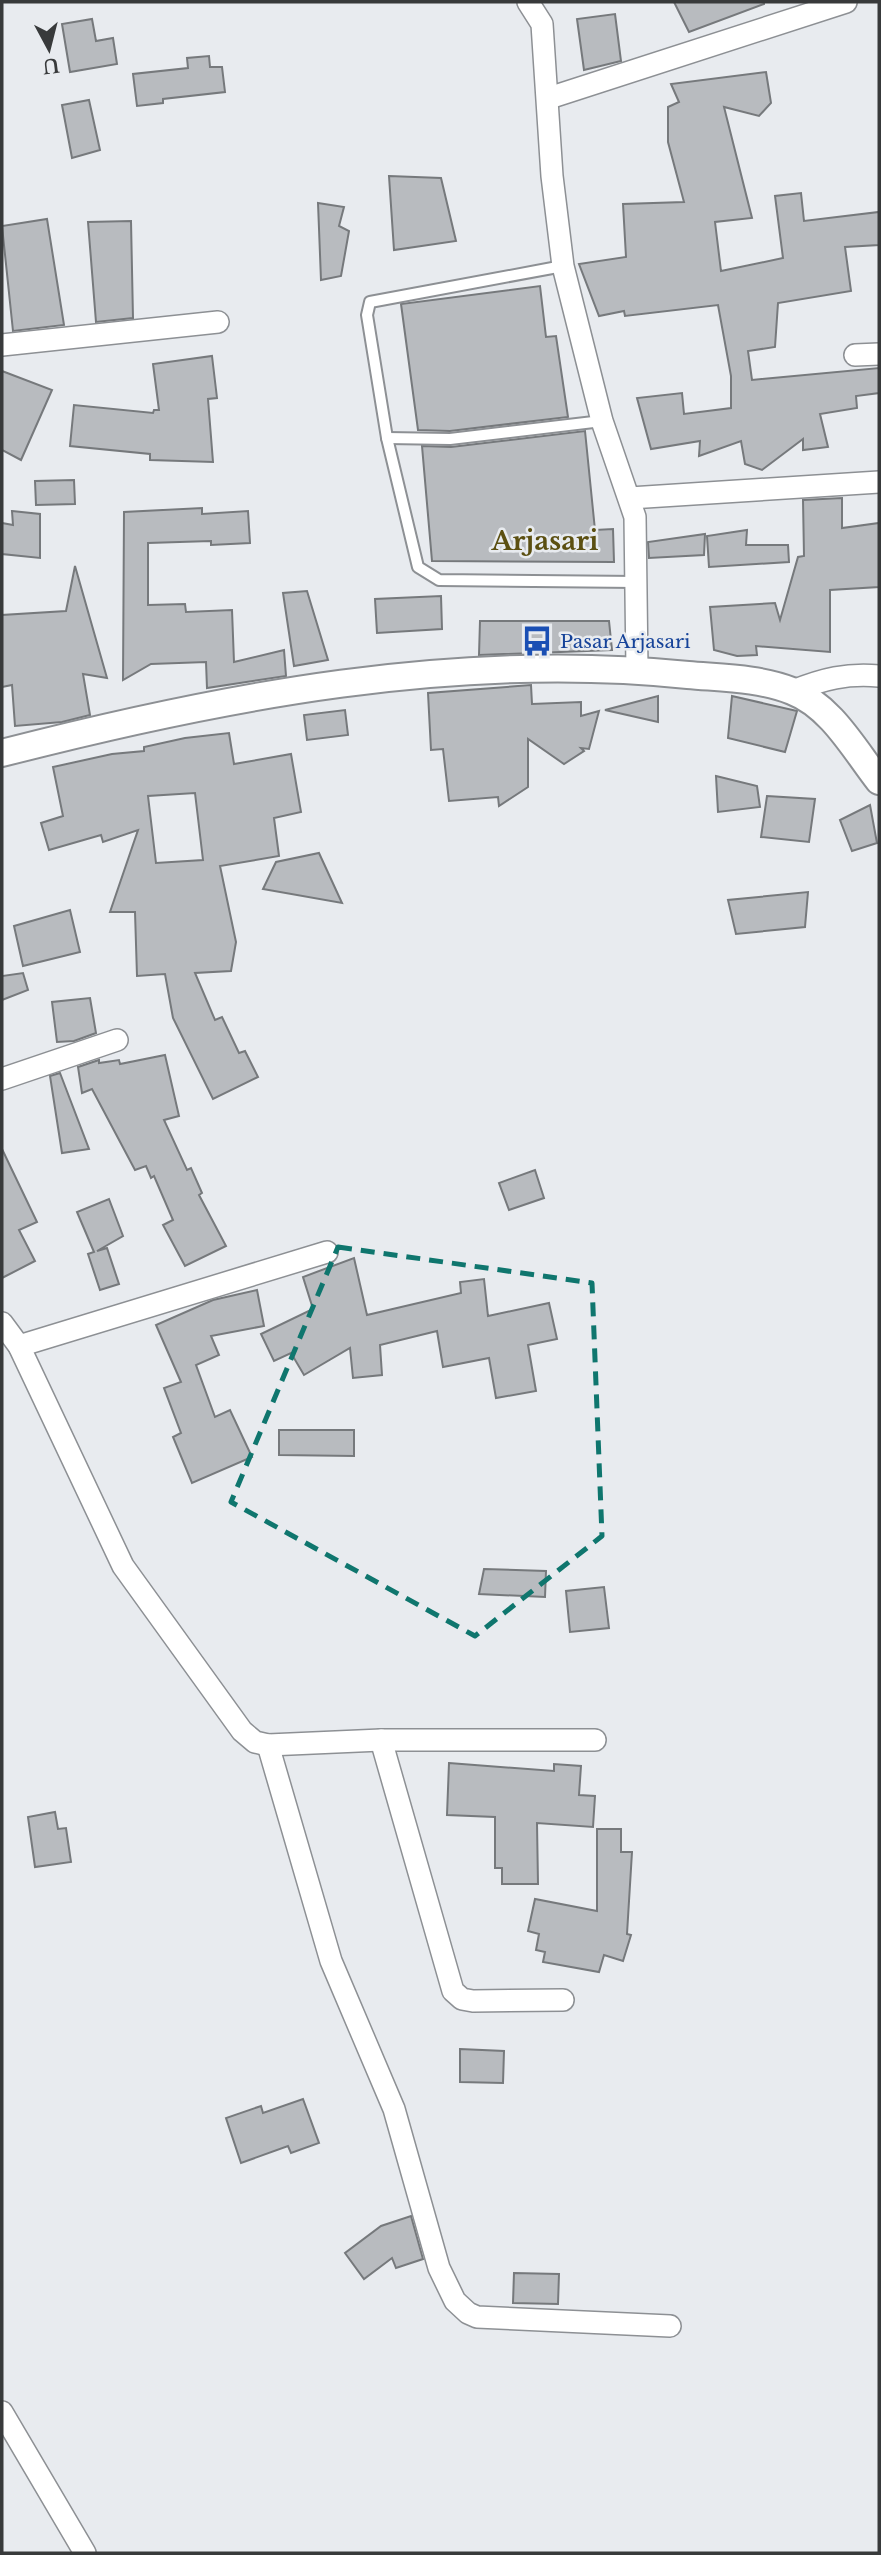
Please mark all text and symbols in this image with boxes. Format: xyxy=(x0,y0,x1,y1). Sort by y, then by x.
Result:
north arrow xyxy=(14,14,84,84)
text: U xyxy=(41,53,61,78)
district label: Arjasari xyxy=(491,525,598,557)
bus stop icon: Pasar Arjasari xyxy=(520,624,554,658)
place label: Pasar Arjasari xyxy=(560,630,691,653)

